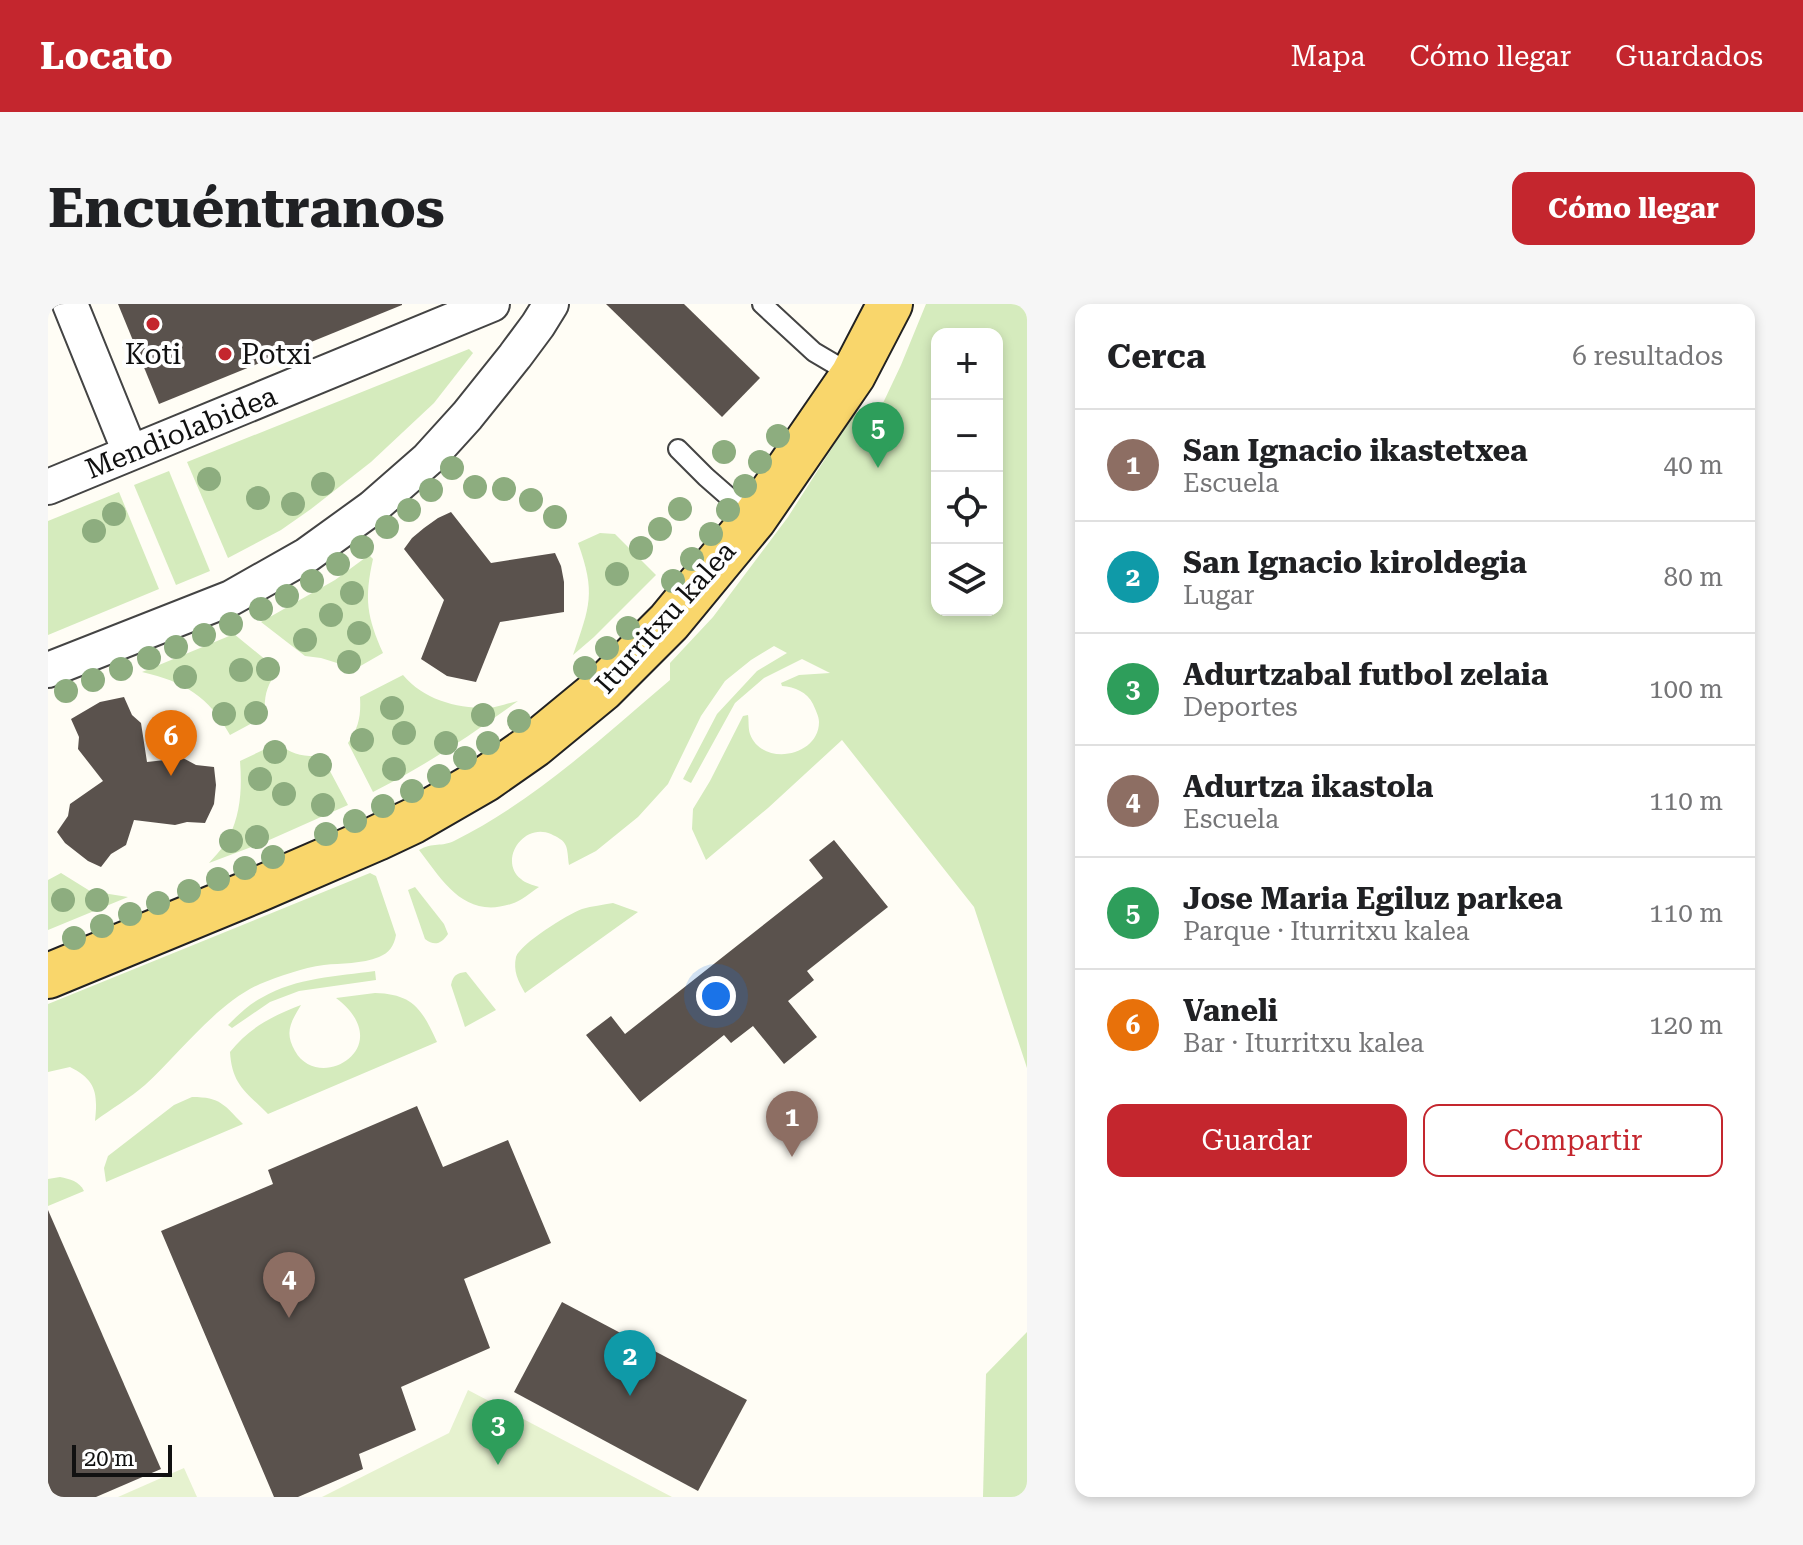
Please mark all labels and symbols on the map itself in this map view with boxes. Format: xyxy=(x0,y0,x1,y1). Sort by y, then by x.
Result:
marker: Koti xyxy=(144,315,162,333)
place label: Koti xyxy=(125,338,181,371)
place label: Potxi xyxy=(241,338,312,371)
marker: Potxi xyxy=(216,345,234,363)
street label: Mendiolabidea xyxy=(81,379,282,486)
pin: 5 xyxy=(852,402,904,468)
street label: Iturritxu kalea xyxy=(588,535,742,700)
pin: 6 xyxy=(145,710,197,776)
your location xyxy=(696,976,736,1016)
pin: 1 xyxy=(766,1091,818,1157)
pin: 4 xyxy=(263,1252,315,1318)
pin: 2 xyxy=(604,1330,656,1396)
pin: 3 xyxy=(472,1399,524,1465)
scale bar xyxy=(72,1441,172,1477)

